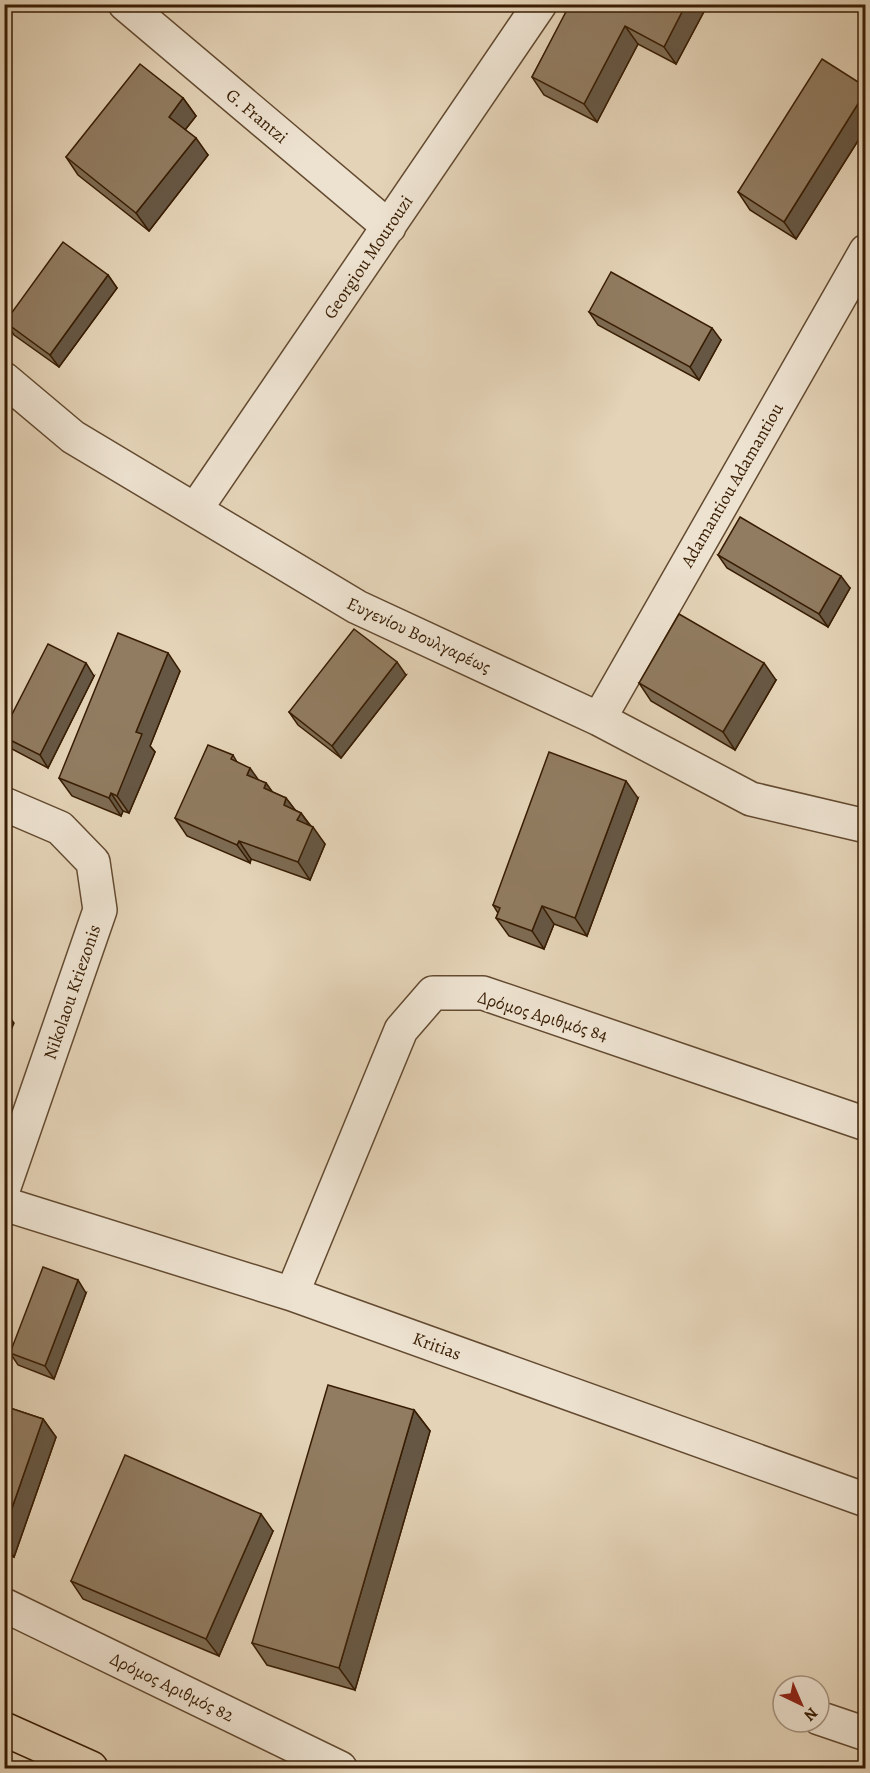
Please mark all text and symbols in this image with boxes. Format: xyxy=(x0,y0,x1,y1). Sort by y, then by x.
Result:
street label: G. Frantzi xyxy=(221,83,293,149)
street label: Georgiou Mourouzi xyxy=(318,190,418,324)
street label: Adamantiou Adamantiou xyxy=(675,398,789,572)
street label: Ευγενίου Βουλγαρέως xyxy=(343,591,495,679)
street label: Nikolaou Kriezonis xyxy=(38,921,106,1063)
street label: Δρόμος Αριθμός 84 xyxy=(475,985,611,1047)
street label: Kritias xyxy=(409,1326,465,1366)
street label: Δρόμος Αριθμός 82 xyxy=(106,1647,238,1728)
north arrow xyxy=(771,1674,831,1734)
text: N xyxy=(799,1702,823,1726)

